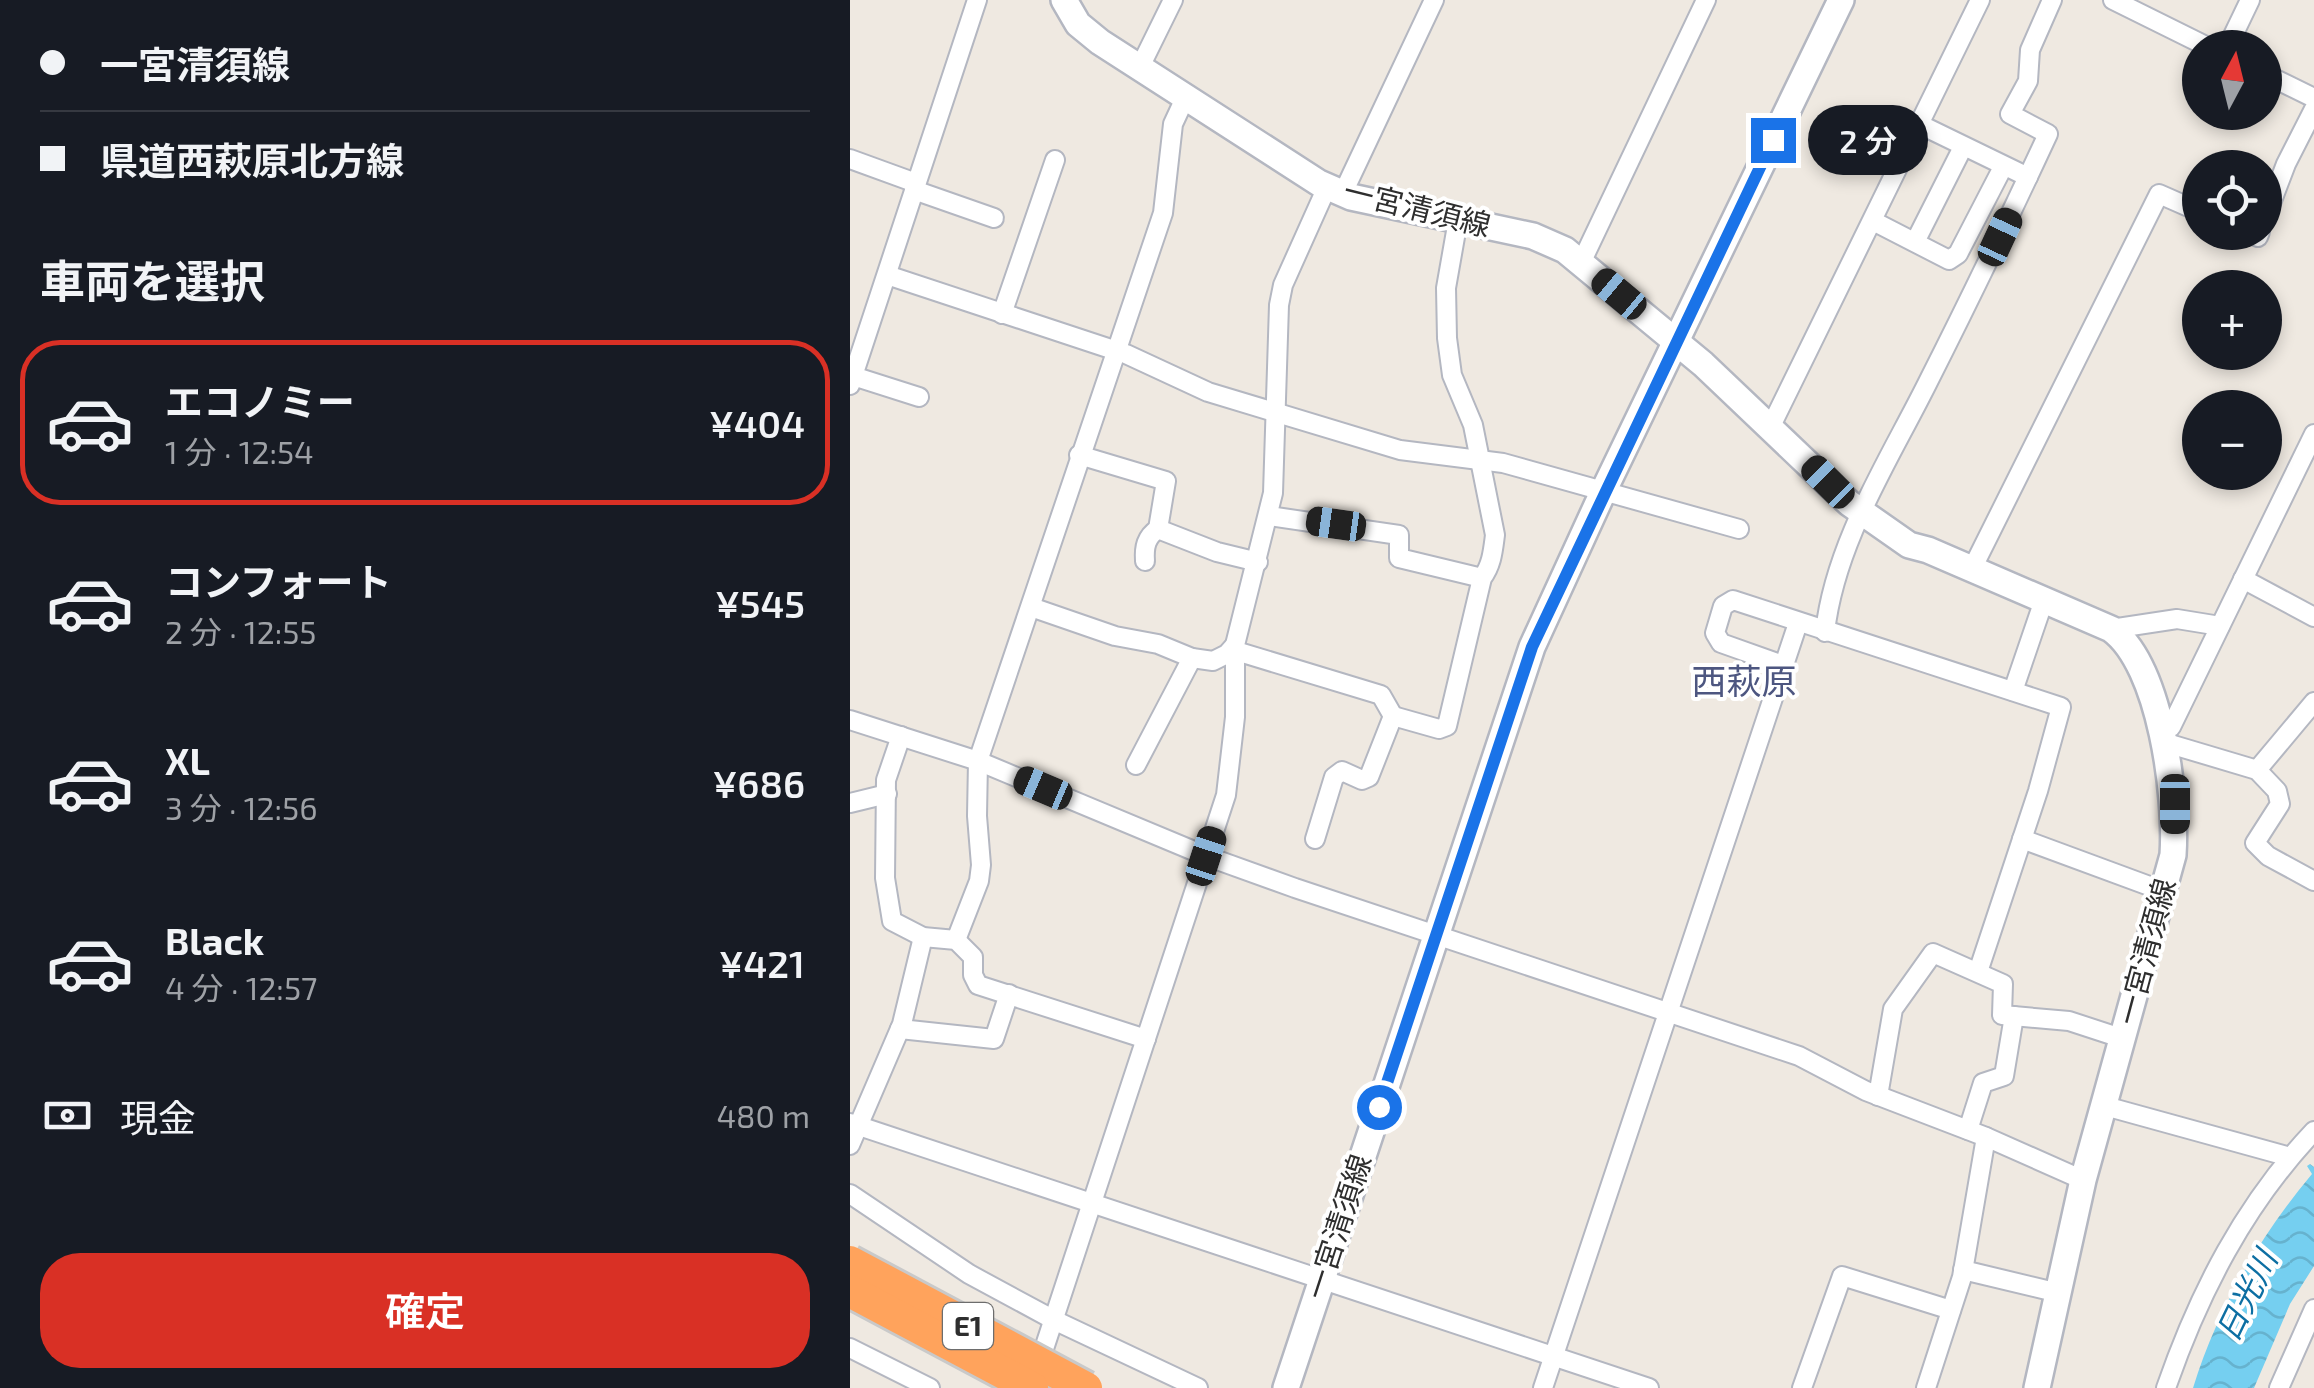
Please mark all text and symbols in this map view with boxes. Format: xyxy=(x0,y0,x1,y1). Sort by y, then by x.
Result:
north arrow xyxy=(2182,30,2282,130)
map controls xyxy=(2182,30,2282,490)
text: 一宮清須線 xyxy=(100,41,290,87)
callout: 2 分 xyxy=(1808,105,1928,175)
route end xyxy=(1751,118,1796,163)
text: 2 分 xyxy=(1839,121,1897,159)
text: 県道西萩原北方線 xyxy=(100,137,404,183)
button: locate xyxy=(2182,150,2282,250)
street label: 一宮清須線 xyxy=(1340,171,1495,243)
car xyxy=(1974,203,2026,271)
text: 車両を選択 xyxy=(40,253,265,307)
car xyxy=(1586,263,1652,325)
button: + xyxy=(2182,270,2282,370)
icon: car xyxy=(45,378,135,468)
text: エコノミー xyxy=(165,378,355,424)
button: − xyxy=(2182,390,2282,490)
text: ¥404 xyxy=(709,400,805,446)
text: 1 分 · 12:54 xyxy=(165,432,314,470)
car xyxy=(1796,450,1860,514)
car xyxy=(1304,505,1368,543)
icon: car xyxy=(45,558,135,648)
text: コンフォート xyxy=(165,558,392,604)
text: ¥545 xyxy=(715,580,805,626)
text: 2 分 · 12:55 xyxy=(165,612,317,650)
district label: 西萩原 xyxy=(1691,659,1797,701)
text: XL xyxy=(165,737,210,783)
icon: car xyxy=(45,738,135,828)
text: ¥686 xyxy=(713,760,805,806)
car xyxy=(1010,762,1076,814)
car xyxy=(2160,774,2190,834)
text: 3 分 · 12:56 xyxy=(165,788,317,826)
car xyxy=(1182,823,1230,889)
street label: 一宮清須線 xyxy=(2108,874,2182,1029)
text: Black xyxy=(165,917,264,963)
icon: car xyxy=(45,918,135,1008)
text: ¥421 xyxy=(719,940,805,986)
text: 4 分 · 12:57 xyxy=(165,968,317,1006)
route start xyxy=(1357,1085,1402,1130)
icon: cash xyxy=(40,1088,95,1143)
text: 現金 xyxy=(120,1094,196,1140)
text: 480 m xyxy=(716,1096,810,1134)
street label: 一宮清須線 xyxy=(1297,1149,1377,1303)
water label: 日光川 xyxy=(2207,1241,2285,1347)
button: 確定 xyxy=(40,1253,810,1368)
road number: E1 xyxy=(943,1303,993,1349)

